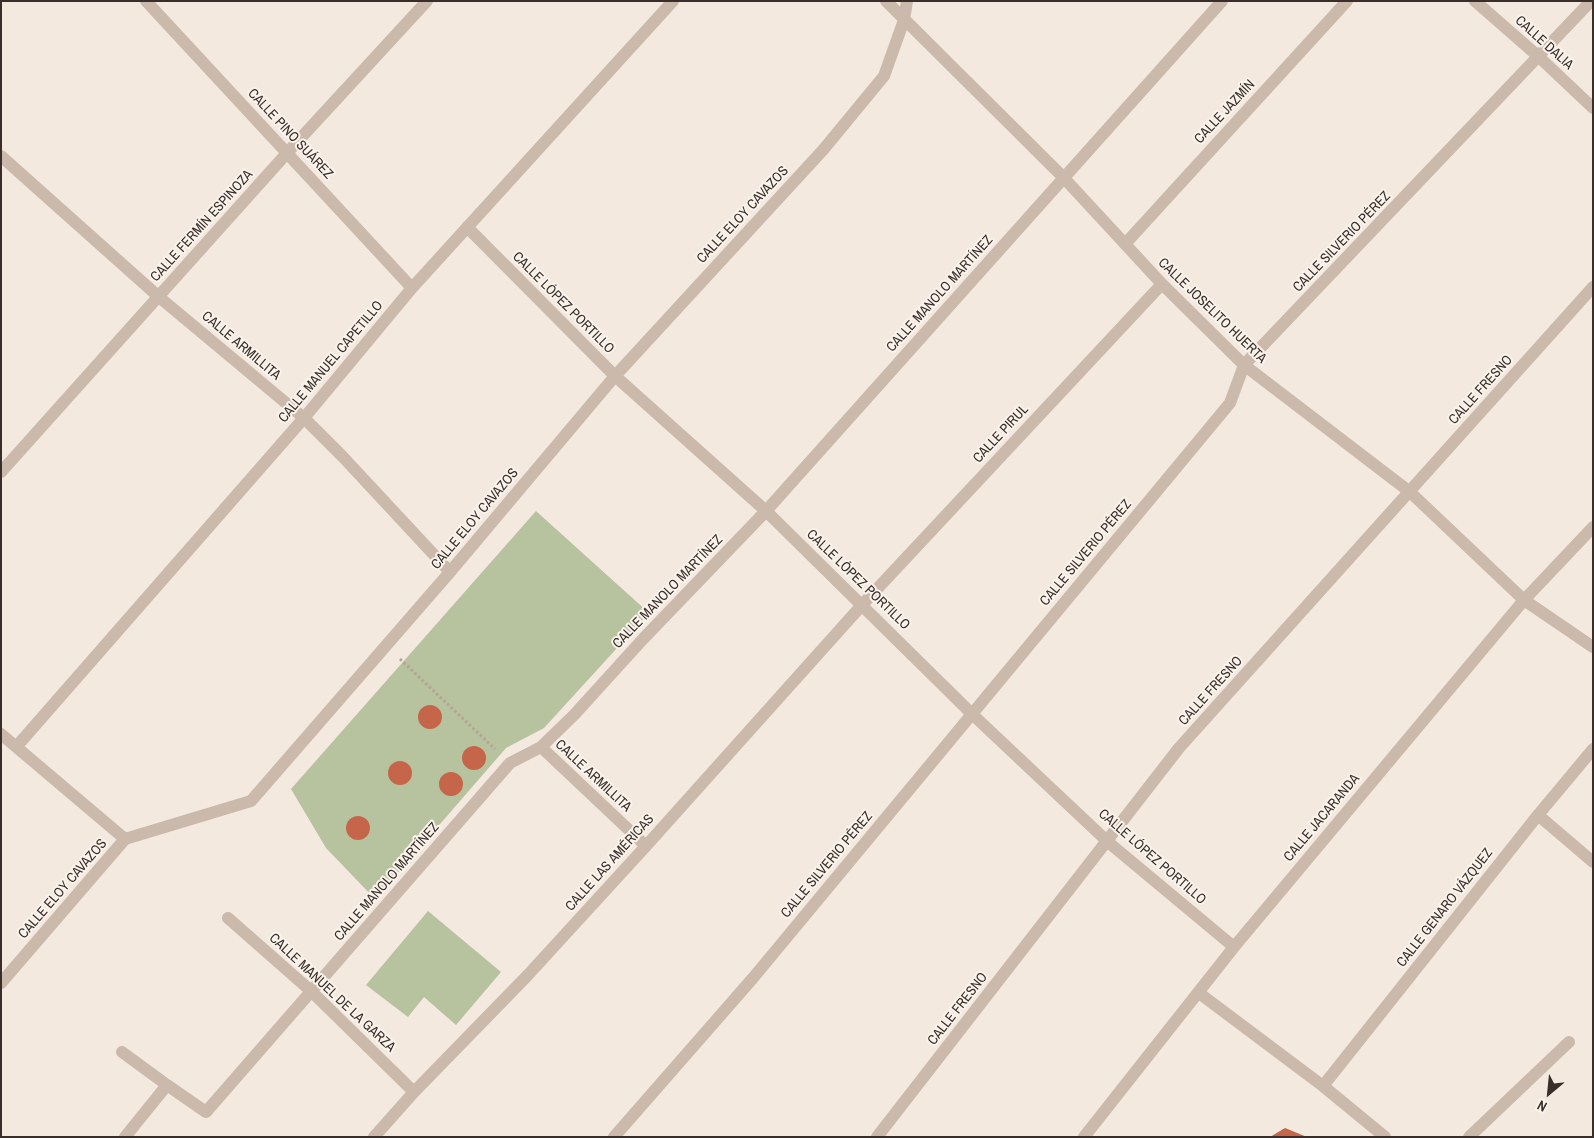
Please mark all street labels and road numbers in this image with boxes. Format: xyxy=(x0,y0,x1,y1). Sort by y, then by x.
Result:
street label: CALLE DALIA xyxy=(1511,12,1577,74)
street label: CALLE JAZMÍN xyxy=(1191,77,1259,147)
street label: CALLE PINO SUÁREZ xyxy=(244,85,336,183)
street label: CALLE ELOY CAVAZOS xyxy=(694,163,792,267)
street label: CALLE FERMÍN ESPINOZA xyxy=(147,167,257,285)
street label: CALLE SILVERIO PÉREZ xyxy=(1290,188,1394,296)
street label: CALLE MANOLO MARTÍNEZ xyxy=(883,232,997,356)
street label: CALLE LÓPEZ PORTILLO xyxy=(509,249,617,357)
street label: CALLE JOSELITO HUERTA xyxy=(1154,255,1270,367)
street label: CALLE MANUEL CAPETILLO xyxy=(275,298,387,426)
street label: CALLE ARMILLITA xyxy=(198,308,284,384)
street label: CALLE FRESNO xyxy=(1446,352,1516,428)
street label: CALLE PIRUL xyxy=(970,401,1032,467)
street label: CALLE ELOY CAVAZOS xyxy=(428,465,522,573)
street label: CALLE SILVERIO PÉREZ xyxy=(1037,497,1135,609)
street label: CALLE LÓPEZ PORTILLO xyxy=(803,526,913,634)
street label: CALLE MANOLO MARTÍNEZ xyxy=(610,532,726,652)
street label: CALLE FRESNO xyxy=(1176,653,1246,729)
street label: CALLE ARMILLITA xyxy=(551,736,635,816)
street label: CALLE JACARANDA xyxy=(1281,771,1363,865)
street label: CALLE LÓPEZ PORTILLO xyxy=(1095,806,1209,908)
street label: CALLE SILVERIO PÉREZ xyxy=(778,809,876,921)
street label: CALLE LAS AMÉRICAS xyxy=(562,811,658,915)
street label: CALLE MANOLO MARTÍNEZ xyxy=(331,820,443,944)
street label: CALLE ELOY CAVAZOS xyxy=(15,836,111,942)
street label: CALLE GENARO VÁZQUEZ xyxy=(1393,845,1497,971)
street label: CALLE MANUEL DE LA GARZA xyxy=(265,930,399,1056)
street label: CALLE FRESNO xyxy=(924,969,992,1049)

